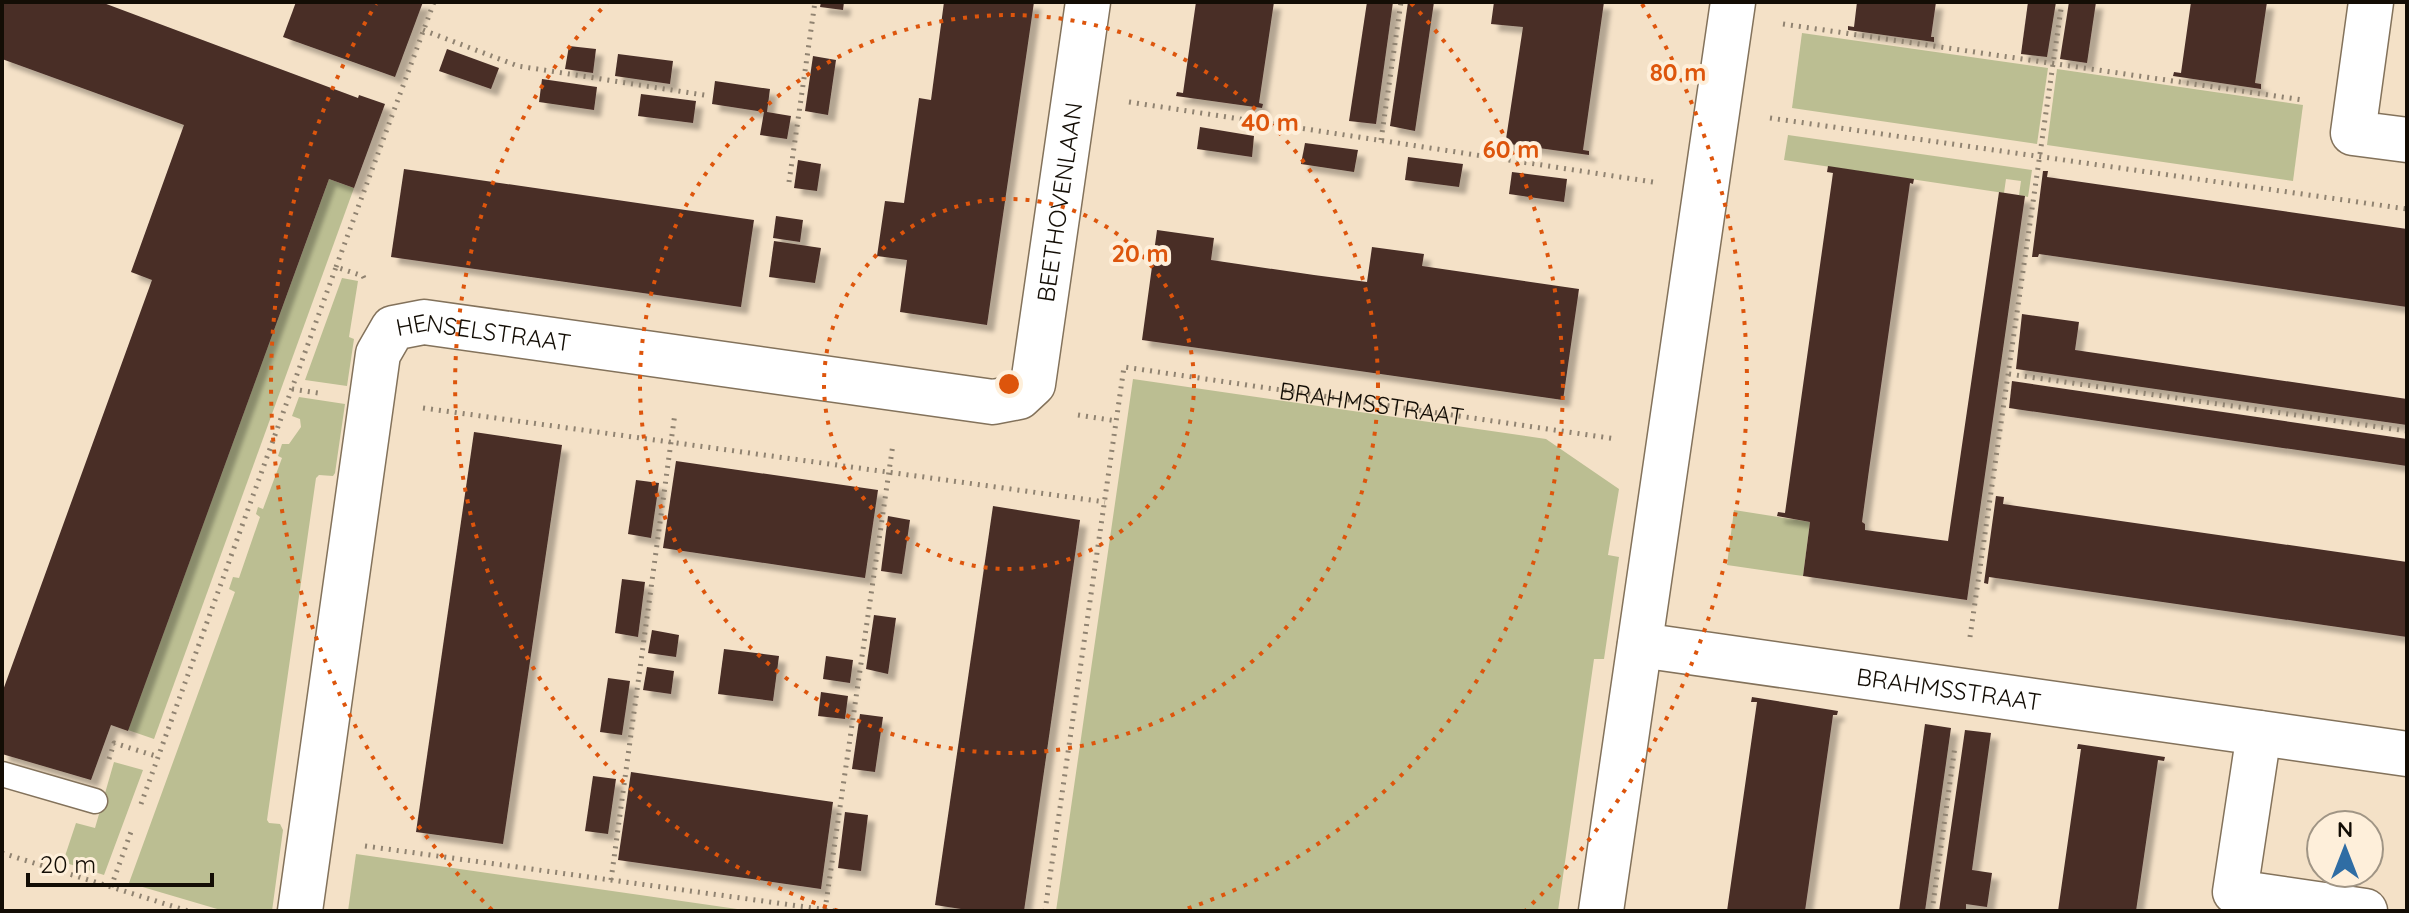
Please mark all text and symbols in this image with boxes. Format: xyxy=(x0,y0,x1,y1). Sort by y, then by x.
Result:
text: 80 m xyxy=(1650,57,1706,87)
street label: BEETHOVENLAAN xyxy=(1030,100,1088,304)
text: 40 m xyxy=(1241,107,1299,137)
text: 60 m xyxy=(1483,134,1539,164)
text: 20 m xyxy=(1111,238,1169,268)
street label: HENSELSTRAAT xyxy=(393,307,573,358)
centre of rings xyxy=(995,370,1023,398)
street label: BRAHMSSTRAAT xyxy=(1277,375,1466,432)
street label: BRAHMSSTRAAT xyxy=(1855,661,2043,717)
north arrow xyxy=(2305,809,2385,889)
text: N xyxy=(2337,815,2353,843)
scale bar xyxy=(28,837,212,887)
text: 20 m xyxy=(40,849,96,879)

